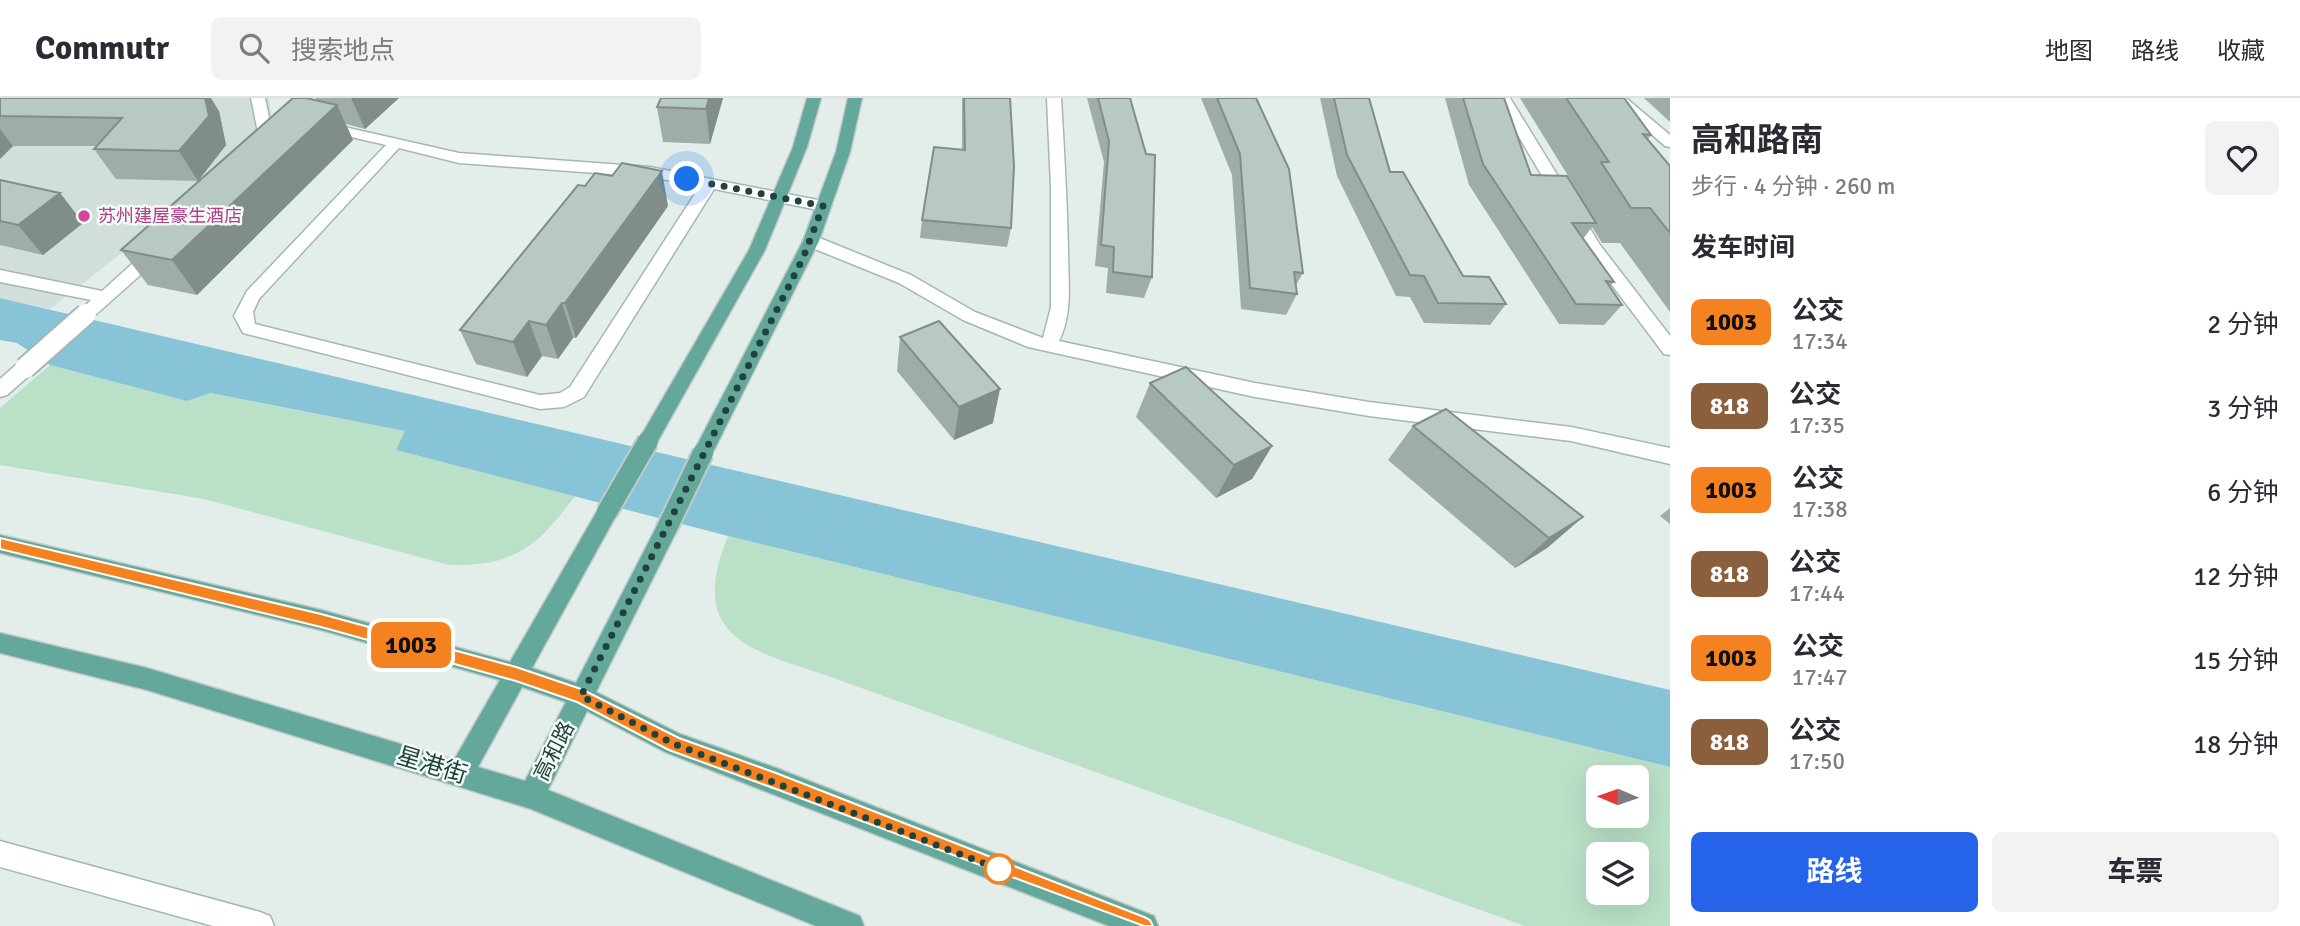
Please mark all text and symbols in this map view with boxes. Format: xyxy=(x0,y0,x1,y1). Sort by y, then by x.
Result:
search box xyxy=(211,17,701,80)
text: Commutr xyxy=(35,28,169,69)
icon: search xyxy=(235,29,273,67)
text: 搜索地点 xyxy=(291,35,395,67)
text: 地图 xyxy=(2045,36,2093,66)
text: 路线 xyxy=(2131,36,2179,66)
text: 收藏 xyxy=(2217,36,2265,66)
text: 高和路南 xyxy=(1691,120,1823,161)
button: heart xyxy=(2205,121,2279,195)
your location xyxy=(669,161,704,196)
text: 步行 · 4 分钟 · 260 m xyxy=(1691,172,1895,201)
place label: 苏州建屋豪生酒店 xyxy=(98,205,242,227)
marker: 苏州建屋豪生酒店 xyxy=(76,208,92,224)
text: 发车时间 xyxy=(1691,232,1795,264)
text: 公交 xyxy=(1792,295,1844,327)
text: 1003 xyxy=(1705,307,1757,337)
text: 2 分钟 xyxy=(2207,309,2279,341)
text: 17:34 xyxy=(1792,327,1848,356)
text: 公交 xyxy=(1789,379,1841,411)
text: 818 xyxy=(1710,391,1749,421)
text: 3 分钟 xyxy=(2207,393,2279,425)
text: 17:35 xyxy=(1789,411,1845,440)
text: 公交 xyxy=(1792,463,1844,495)
text: 1003 xyxy=(1705,475,1757,505)
text: 6 分钟 xyxy=(2207,477,2279,509)
text: 17:38 xyxy=(1792,495,1848,524)
text: 公交 xyxy=(1789,547,1841,579)
text: 818 xyxy=(1710,559,1749,589)
text: 12 分钟 xyxy=(2193,561,2279,593)
text: 17:44 xyxy=(1789,579,1845,608)
line badge: 1003 xyxy=(362,622,460,668)
text: 1003 xyxy=(385,630,437,660)
text: 公交 xyxy=(1792,631,1844,663)
text: 1003 xyxy=(1705,643,1757,673)
text: 15 分钟 xyxy=(2193,645,2279,677)
text: 17:47 xyxy=(1792,663,1848,692)
text: 公交 xyxy=(1789,715,1841,747)
street label: 高和路 xyxy=(528,717,580,785)
text: 818 xyxy=(1710,727,1749,757)
text: 18 分钟 xyxy=(2193,729,2279,761)
street label: 星港街 xyxy=(393,740,471,790)
text: 17:50 xyxy=(1789,747,1845,776)
north arrow xyxy=(1586,765,1648,828)
map controls xyxy=(1586,765,1649,905)
button: 路线 xyxy=(1691,832,1978,912)
button: 车票 xyxy=(1992,832,2279,912)
button: layers xyxy=(1586,842,1649,905)
unlabelled marker xyxy=(984,854,1014,884)

